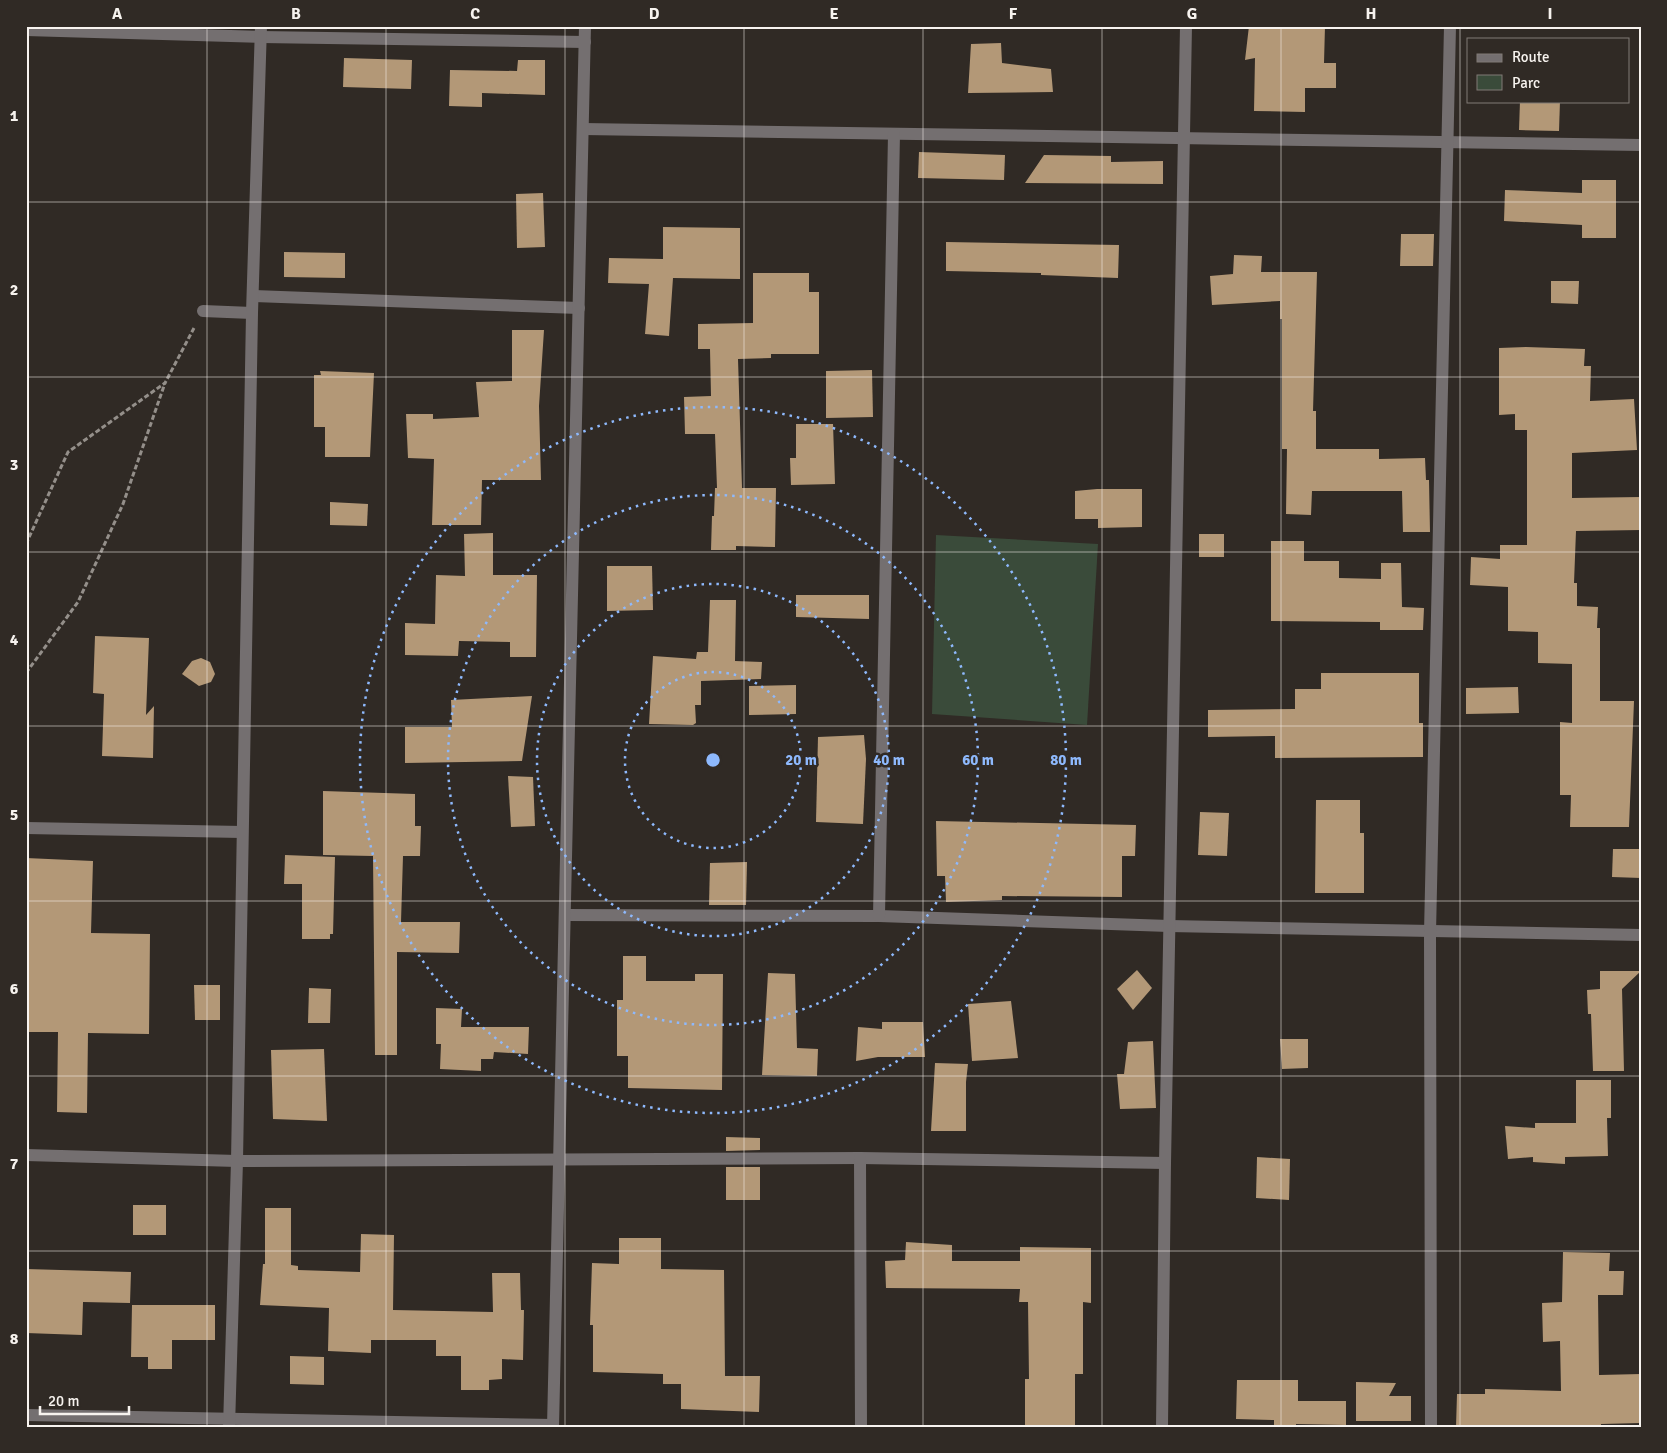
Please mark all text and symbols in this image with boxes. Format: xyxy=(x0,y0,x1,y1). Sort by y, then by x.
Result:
text: A xyxy=(112,4,123,24)
text: B xyxy=(291,4,301,24)
text: C xyxy=(470,4,480,24)
text: D xyxy=(649,4,660,24)
text: E xyxy=(829,4,839,24)
text: F xyxy=(1009,4,1018,24)
text: G xyxy=(1187,4,1197,24)
text: H xyxy=(1366,4,1376,24)
text: I xyxy=(1547,4,1553,24)
legend xyxy=(1467,38,1630,102)
text: Route xyxy=(1512,48,1549,66)
text: Parc xyxy=(1512,74,1540,92)
text: 1 xyxy=(10,106,19,126)
text: 2 xyxy=(10,280,18,300)
text: 3 xyxy=(10,455,18,475)
text: 4 xyxy=(10,630,19,650)
centre of rings xyxy=(704,751,722,769)
text: 20 m xyxy=(785,751,817,769)
text: 40 m xyxy=(873,751,905,769)
text: 60 m xyxy=(962,751,994,769)
text: 80 m xyxy=(1050,751,1082,769)
text: 5 xyxy=(10,805,18,825)
text: 6 xyxy=(10,979,19,999)
text: 7 xyxy=(10,1154,19,1174)
text: 8 xyxy=(10,1329,19,1349)
scale bar xyxy=(40,1383,129,1415)
text: 20 m xyxy=(48,1392,79,1410)

